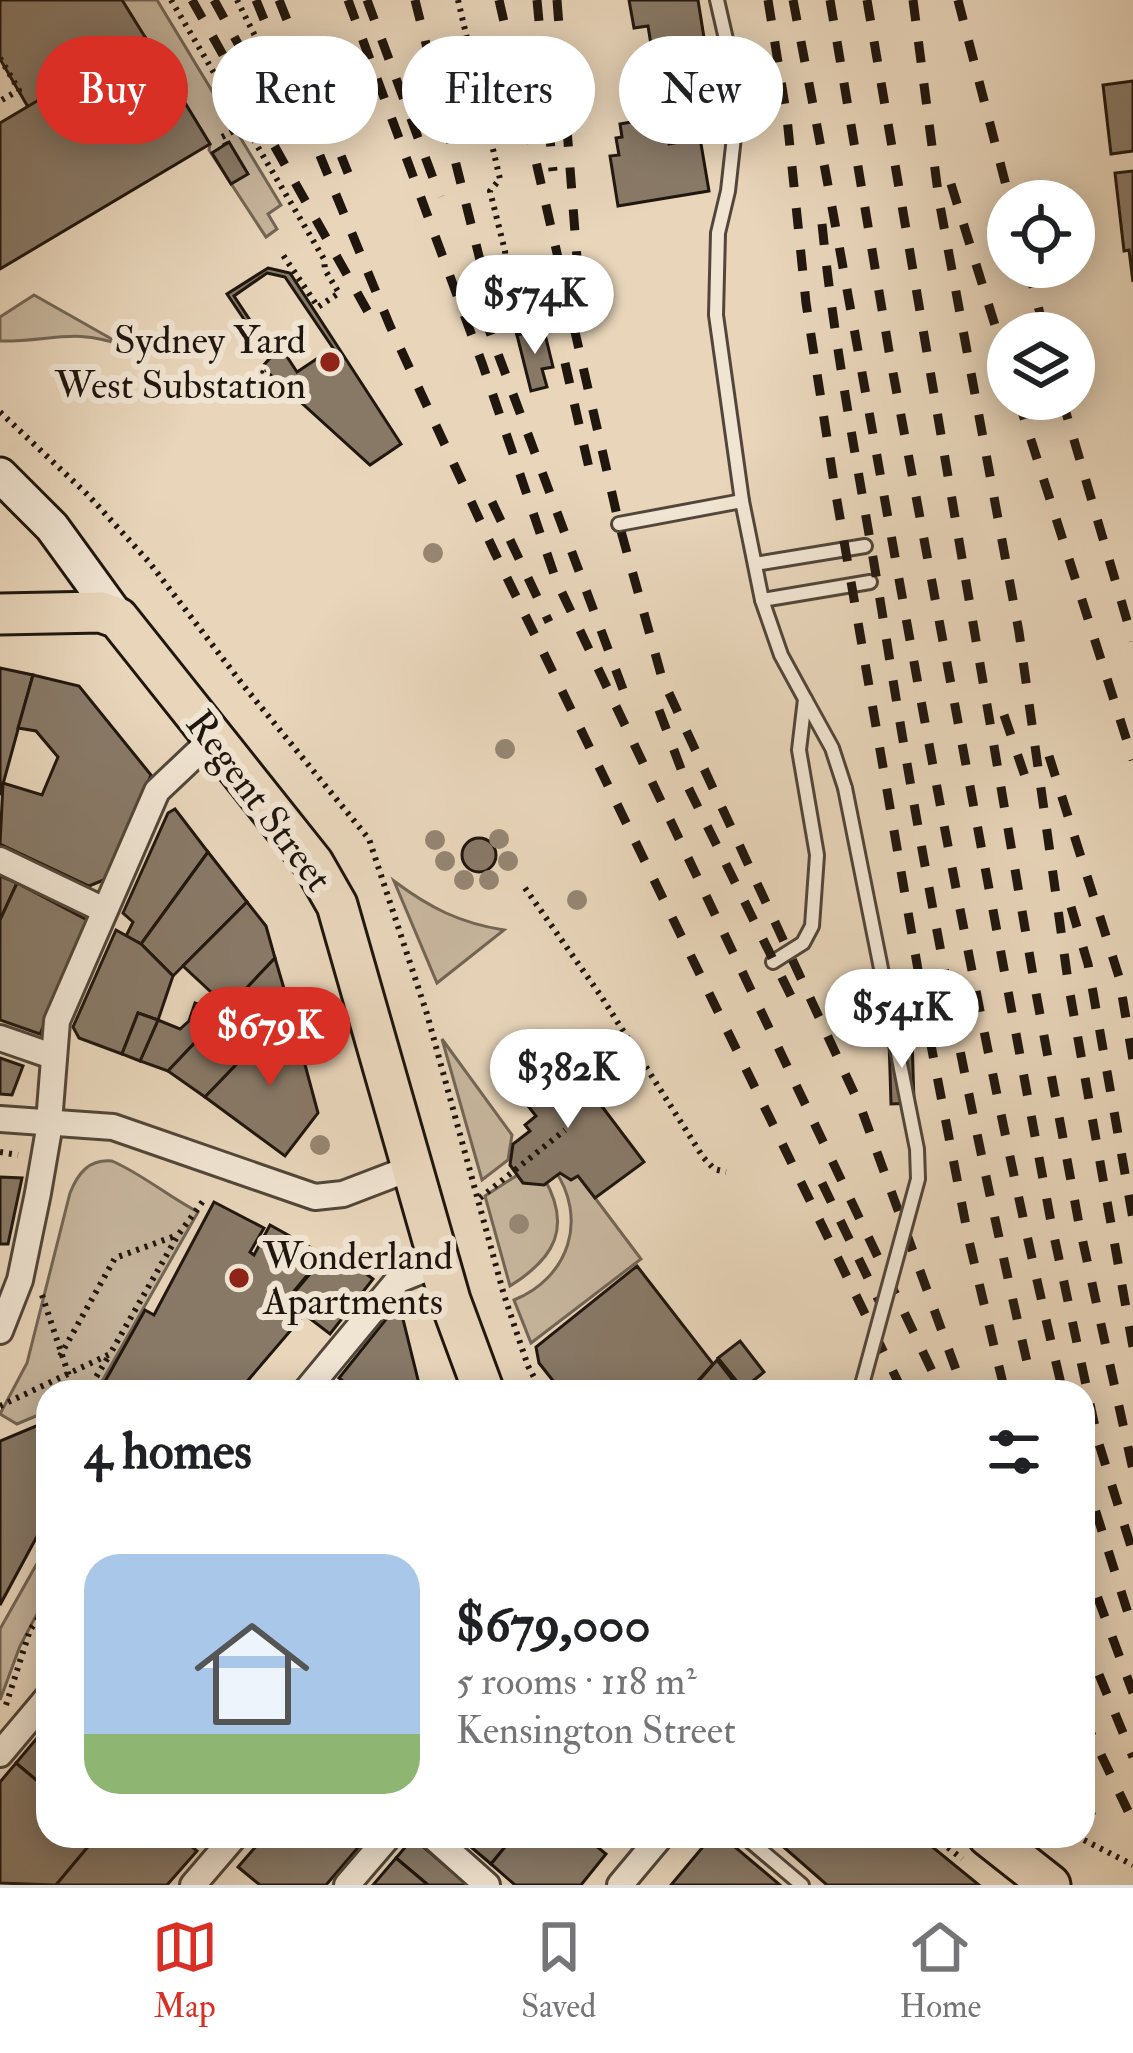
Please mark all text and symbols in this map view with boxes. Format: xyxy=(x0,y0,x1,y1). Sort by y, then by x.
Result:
chip: Buy xyxy=(36,36,188,144)
chip: Rent xyxy=(212,36,378,144)
chip: Filters xyxy=(402,36,595,144)
chip: New xyxy=(619,36,783,144)
map controls xyxy=(987,180,1095,420)
button: locate xyxy=(987,180,1095,288)
pin: $574K xyxy=(451,255,619,357)
text: $574K xyxy=(483,269,587,318)
button: layers xyxy=(987,312,1095,420)
place label: Sydney Yard West Substation xyxy=(54,316,306,410)
marker: Sydney Yard West Substation xyxy=(317,349,343,375)
street label: Regent Street xyxy=(175,701,343,901)
pin: $541K xyxy=(818,969,986,1071)
text: $541K xyxy=(852,983,952,1032)
pin: $679K xyxy=(186,987,354,1089)
text: $679K xyxy=(217,1001,323,1050)
pin: $382K xyxy=(484,1029,652,1131)
text: $382K xyxy=(517,1043,619,1092)
place label: Wonderland Apartments xyxy=(262,1232,453,1326)
marker: Wonderland Apartments xyxy=(226,1265,252,1291)
icon: filters xyxy=(981,1419,1047,1485)
text: 4 homes xyxy=(84,1420,252,1484)
text: $679,000 xyxy=(456,1593,651,1657)
icon: home xyxy=(180,1602,324,1746)
text: 5 rooms · 118 m² xyxy=(456,1657,697,1706)
text: Kensington Street xyxy=(456,1706,736,1755)
tab: Map xyxy=(152,1914,218,2027)
tab: Saved xyxy=(521,1914,596,2027)
tab: Home xyxy=(900,1914,981,2027)

